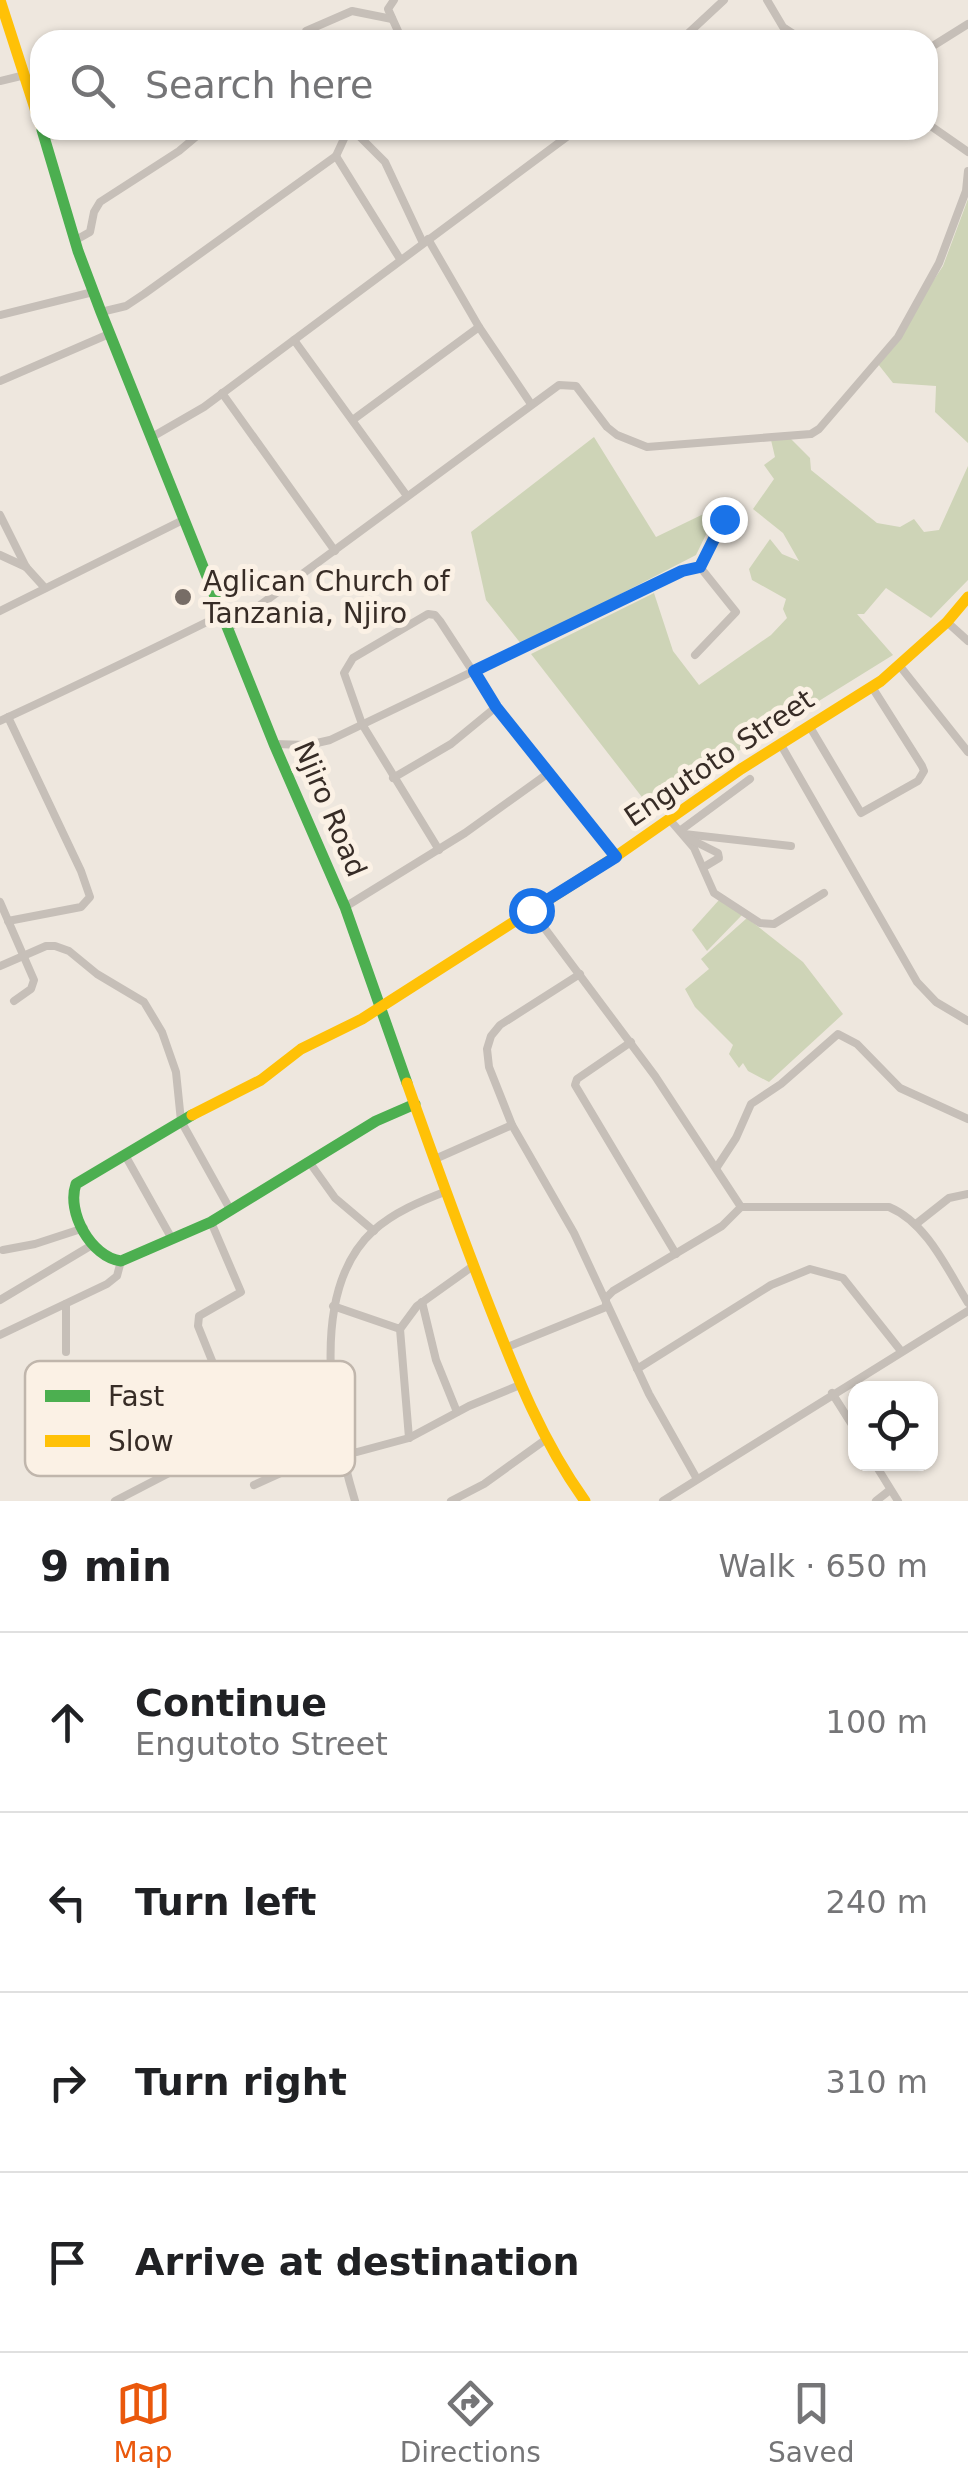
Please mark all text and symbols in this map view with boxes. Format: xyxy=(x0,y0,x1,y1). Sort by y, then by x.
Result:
search box xyxy=(30,30,938,140)
icon: search xyxy=(65,58,120,113)
text: Search here xyxy=(145,63,373,107)
route end xyxy=(702,497,748,543)
place label: Aglican Church of Tanzania, Njiro xyxy=(202,565,451,630)
marker: Aglican Church of Tanzania, Njiro xyxy=(172,586,194,608)
street label: Engutoto Street xyxy=(618,682,820,834)
street label: Njiro Road xyxy=(287,736,373,882)
route start xyxy=(509,888,555,934)
legend xyxy=(25,1361,355,1476)
text: Fast xyxy=(108,1380,164,1413)
map controls xyxy=(848,1381,938,1471)
button: locate xyxy=(848,1381,938,1471)
text: Slow xyxy=(108,1425,174,1458)
text: 9 min xyxy=(40,1542,172,1591)
text: Walk · 650 m xyxy=(718,1547,928,1585)
text: Continue xyxy=(135,1681,327,1725)
icon: ahead xyxy=(40,1695,95,1750)
text: 100 m xyxy=(826,1703,928,1741)
text: Engutoto Street xyxy=(135,1725,388,1763)
icon: left xyxy=(40,1875,95,1930)
text: Turn left xyxy=(135,1880,316,1924)
text: 240 m xyxy=(826,1883,928,1921)
icon: right xyxy=(40,2055,95,2110)
text: Turn right xyxy=(135,2060,347,2104)
text: 310 m xyxy=(826,2063,928,2101)
icon: arrive xyxy=(40,2235,95,2290)
text: Arrive at destination xyxy=(135,2240,580,2284)
tab: Map xyxy=(114,2376,173,2469)
tab: Directions xyxy=(400,2376,541,2469)
tab: Saved xyxy=(768,2376,854,2469)

